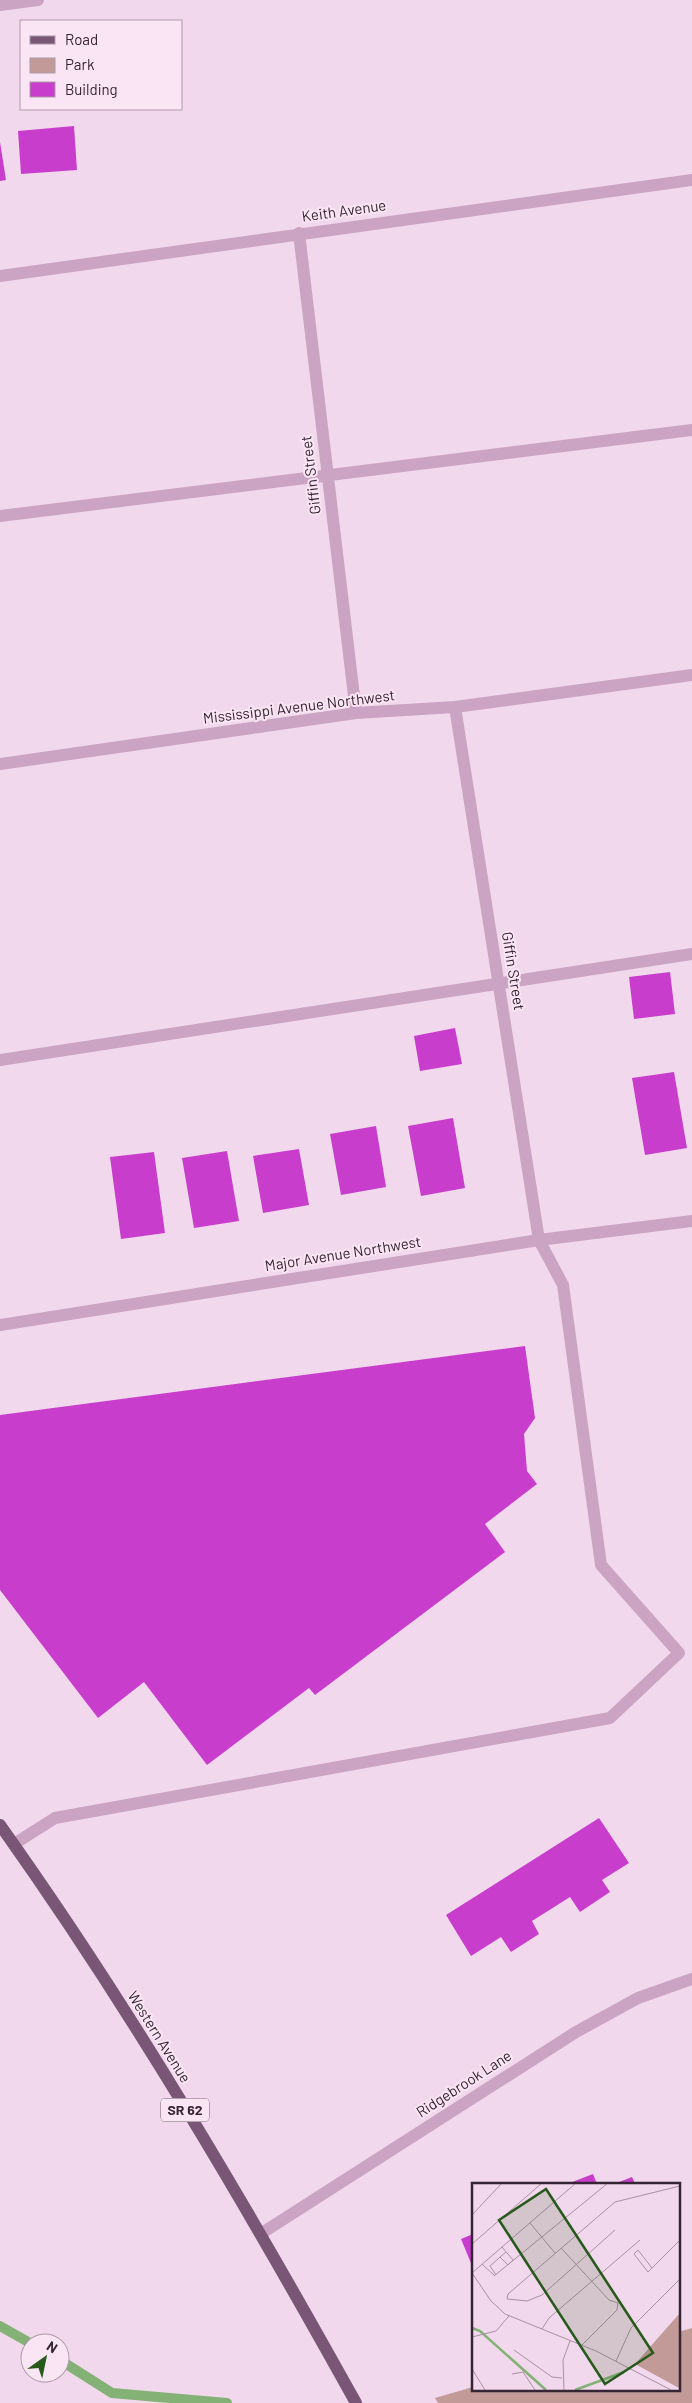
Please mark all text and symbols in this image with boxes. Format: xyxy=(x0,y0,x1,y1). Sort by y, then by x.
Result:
legend xyxy=(20,20,182,110)
text: Road xyxy=(65,30,98,48)
text: Park xyxy=(65,55,95,73)
text: Building xyxy=(65,80,118,98)
street label: Keith Avenue xyxy=(301,195,387,225)
street label: Giffin Street xyxy=(296,435,324,515)
street label: Mississippi Avenue Northwest xyxy=(202,685,396,727)
street label: Giffin Street xyxy=(499,930,529,1011)
street label: Major Avenue Northwest xyxy=(263,1232,422,1274)
street label: Western Avenue xyxy=(124,1987,195,2086)
street label: Ridgebrook Lane xyxy=(412,2046,514,2121)
road number: SR 62 xyxy=(161,2098,209,2122)
inset map xyxy=(472,2183,680,2390)
north arrow xyxy=(20,2333,70,2383)
text: N xyxy=(44,2337,61,2356)

